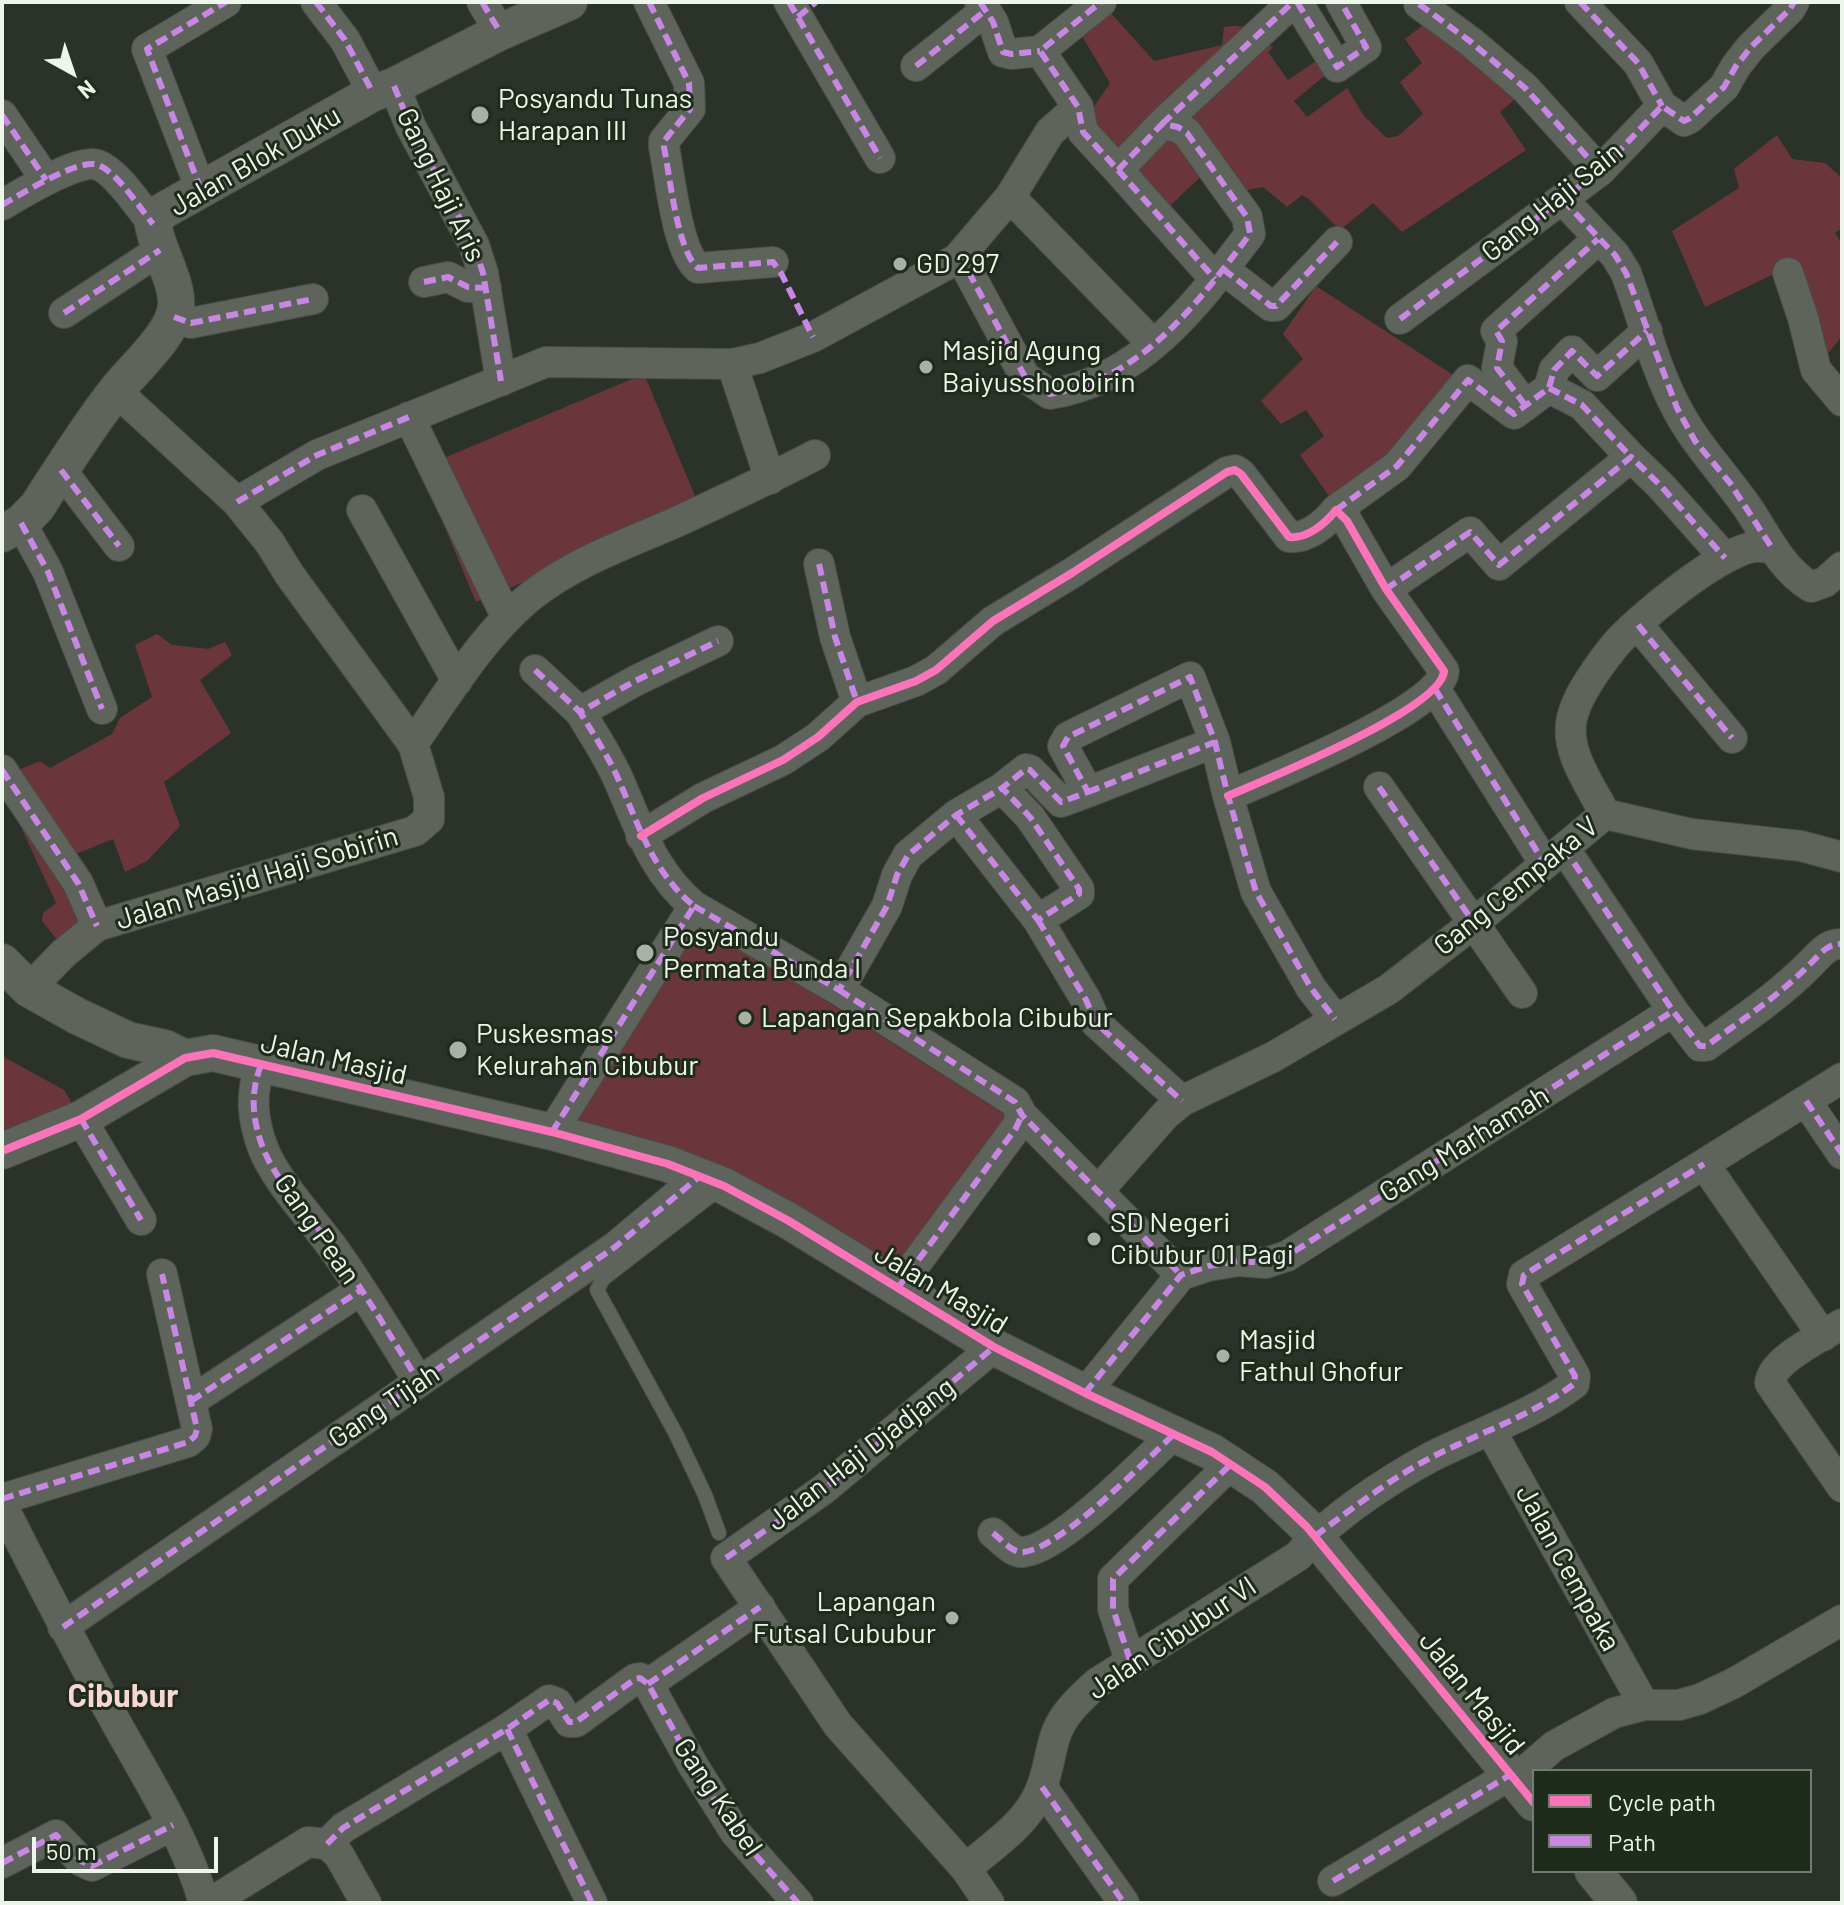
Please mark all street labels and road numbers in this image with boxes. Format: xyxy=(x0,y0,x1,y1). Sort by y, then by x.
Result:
street label: Jalan Blok Duku xyxy=(164,99,346,223)
street label: Gang Haji Aris xyxy=(389,103,493,267)
street label: Gang Haji Sain xyxy=(1475,135,1629,269)
street label: Gang Cempaka V xyxy=(1427,809,1605,963)
street label: Jalan Masjid Haji Sobirin xyxy=(112,819,402,937)
street label: Jalan Masjid xyxy=(258,1026,410,1092)
street label: Gang Marhamah xyxy=(1373,1079,1555,1209)
street label: Gang Pean xyxy=(267,1167,367,1291)
street label: Jalan Masjid xyxy=(868,1236,1014,1342)
street label: Gang Tijah xyxy=(322,1357,446,1455)
street label: Jalan Haji Djadjang xyxy=(760,1370,962,1538)
street label: Jalan Cempaka xyxy=(1509,1479,1627,1657)
street label: Jalan Cibubur VI xyxy=(1081,1569,1263,1707)
street label: Jalan Masjid xyxy=(1412,1625,1532,1761)
street label: Gang Kabel xyxy=(666,1732,770,1862)

